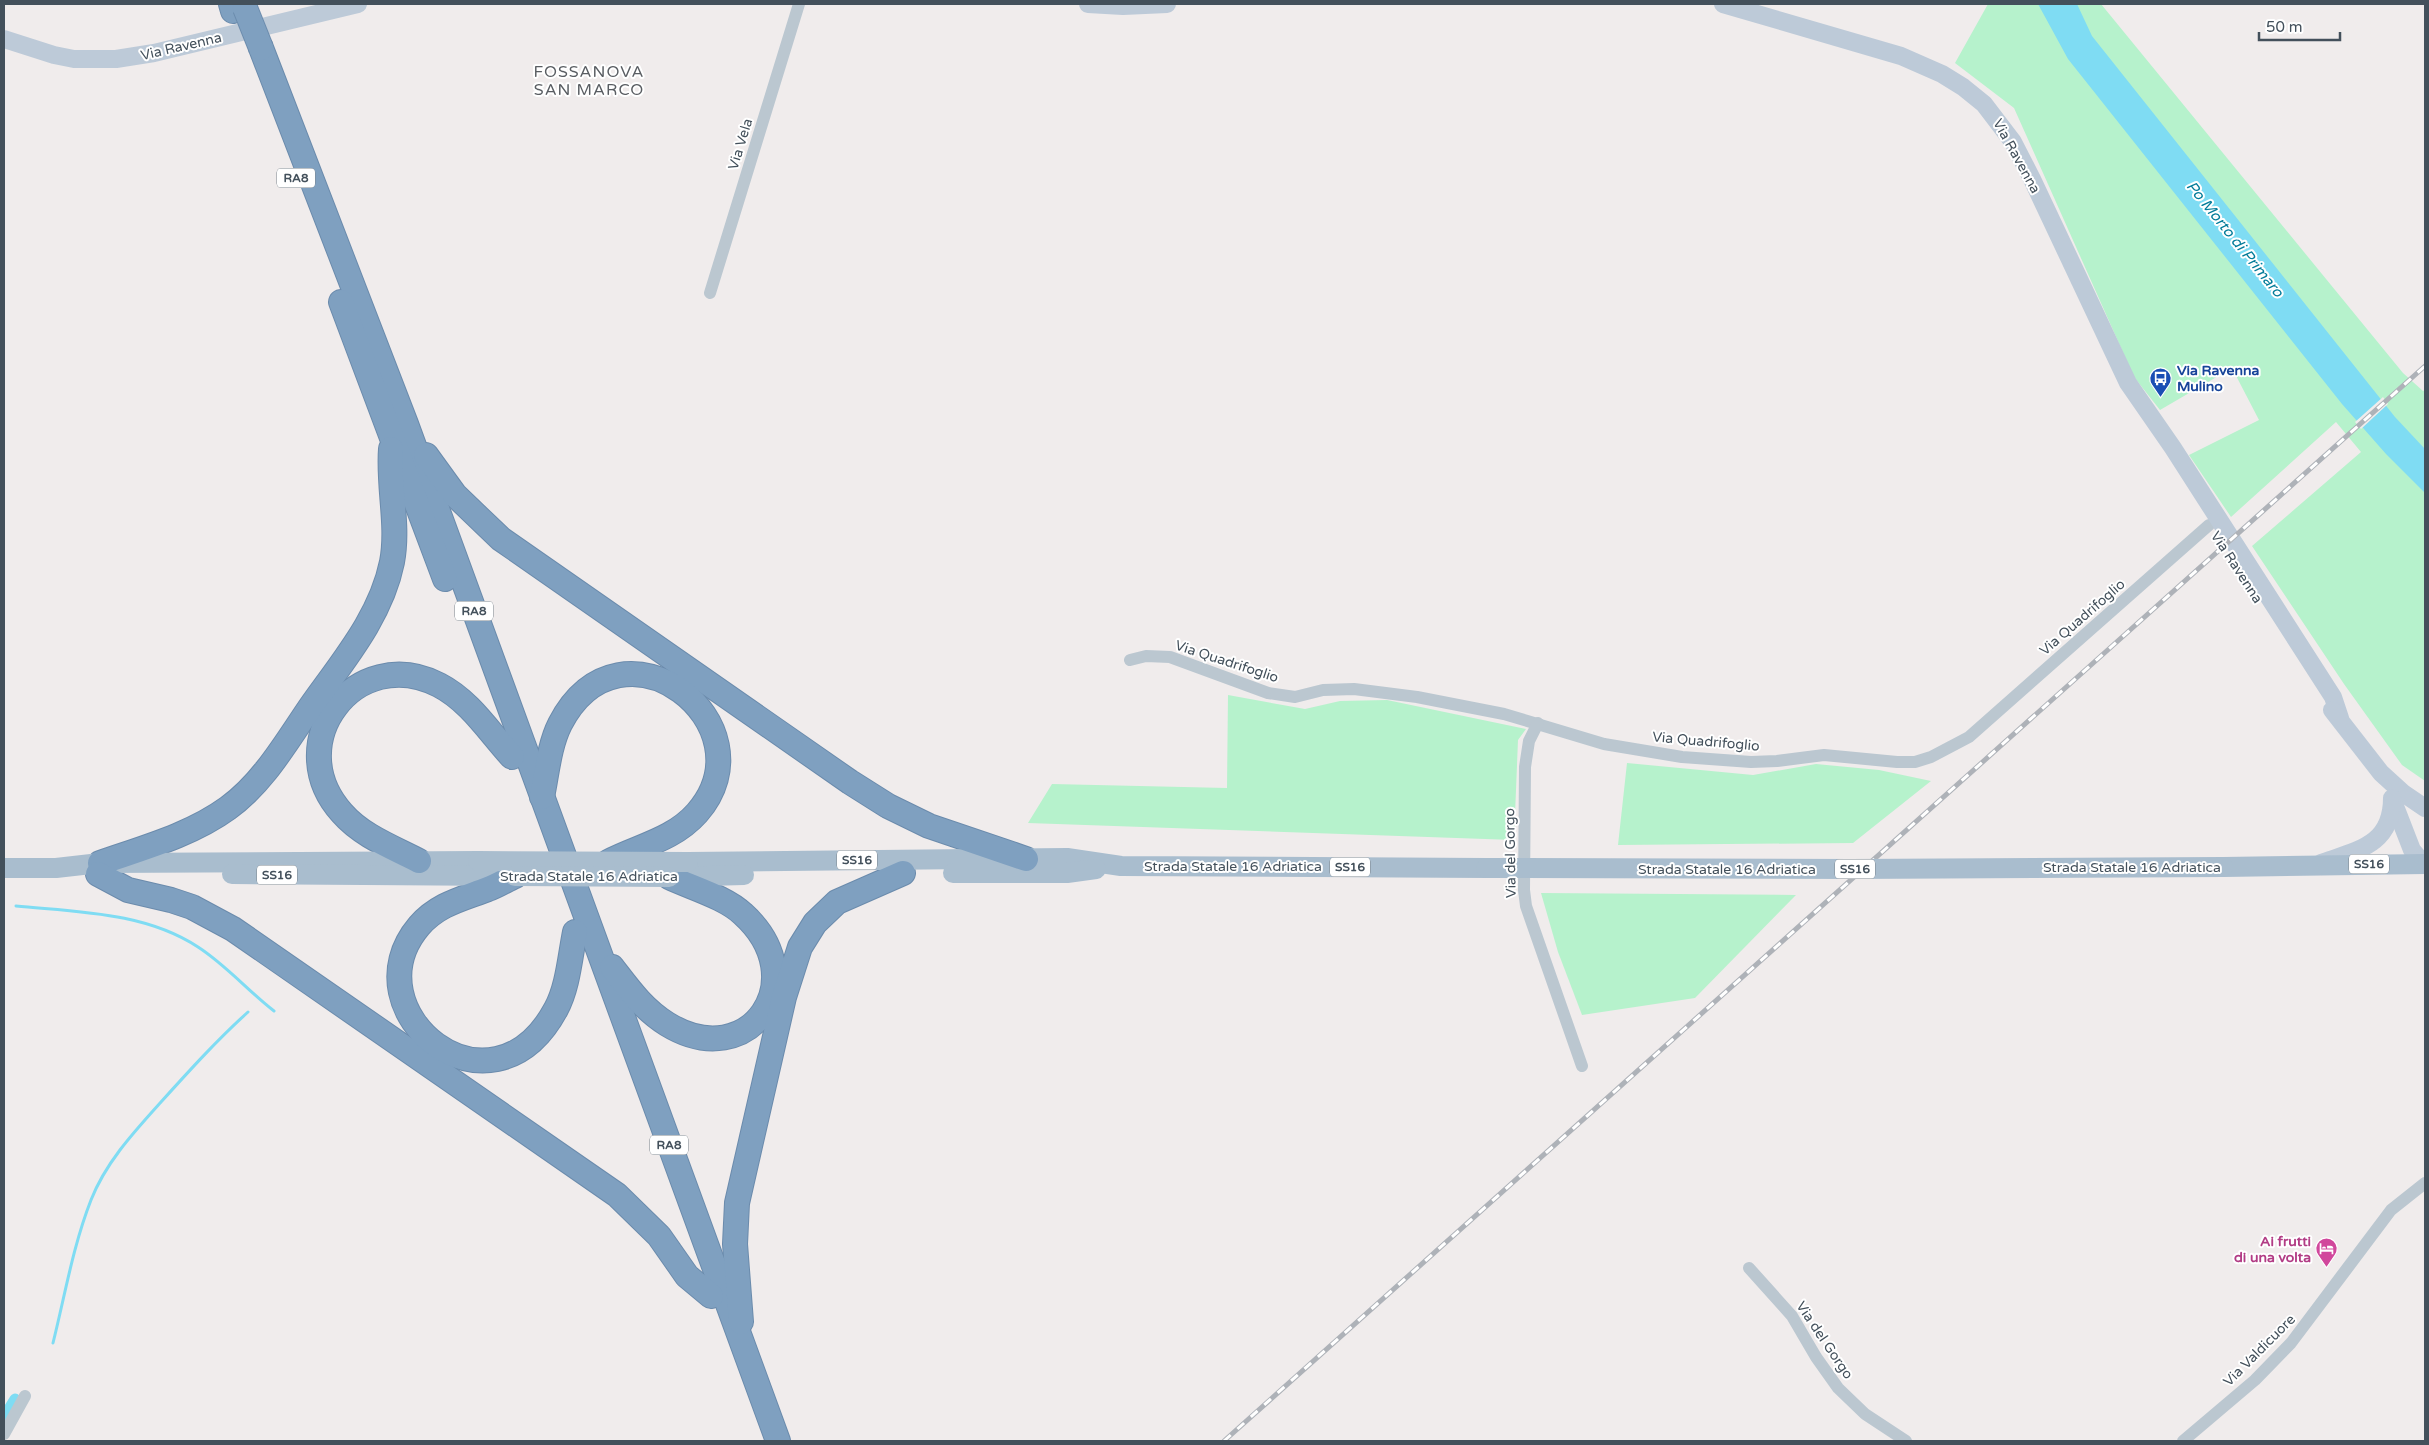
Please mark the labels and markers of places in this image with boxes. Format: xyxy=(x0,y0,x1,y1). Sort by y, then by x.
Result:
place label: Via Ravenna Mulino xyxy=(2177,362,2260,395)
bus stop icon: Via Ravenna Mulino xyxy=(2149,366,2173,397)
place label: Ai frutti di una volta xyxy=(2234,1233,2311,1266)
hotel icon: Ai frutti di una volta xyxy=(2315,1237,2339,1268)

